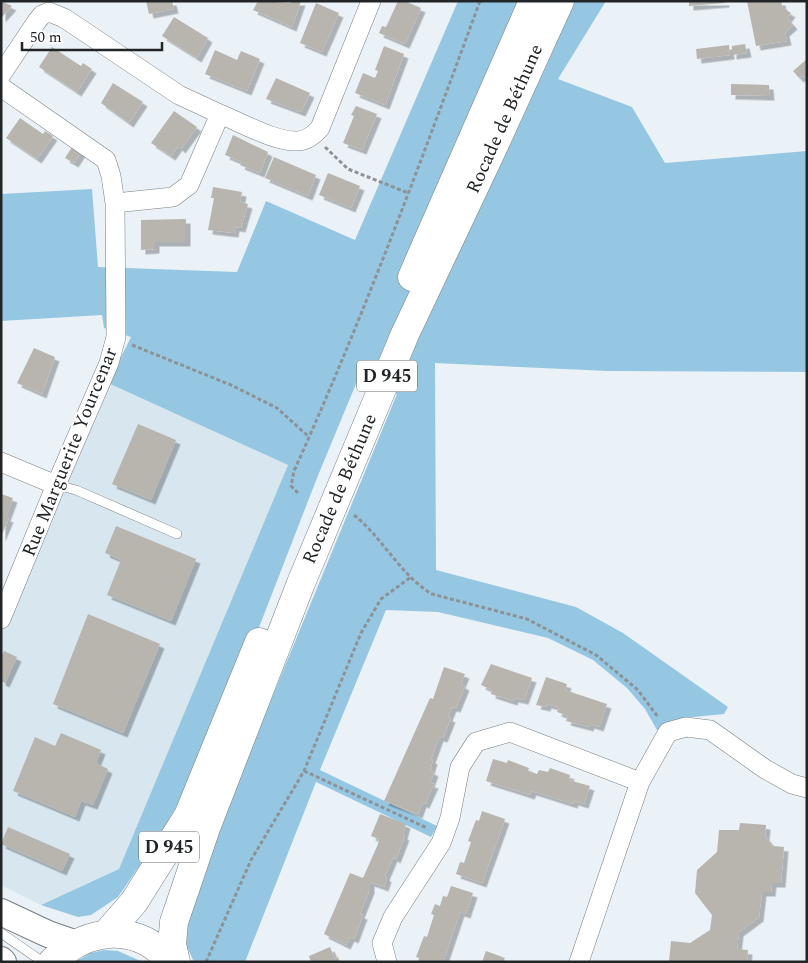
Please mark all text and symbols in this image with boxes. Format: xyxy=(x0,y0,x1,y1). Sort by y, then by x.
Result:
scale bar xyxy=(22,20,162,52)
text: 50 m xyxy=(30,26,62,49)
street label: Rocade de Béthune xyxy=(459,40,551,198)
street label: Rue Marguerite Yourcenar xyxy=(15,343,125,561)
road number: D 945 xyxy=(357,361,417,392)
street label: Rocade de Béthune xyxy=(295,409,385,569)
road number: D 945 xyxy=(139,832,199,862)

